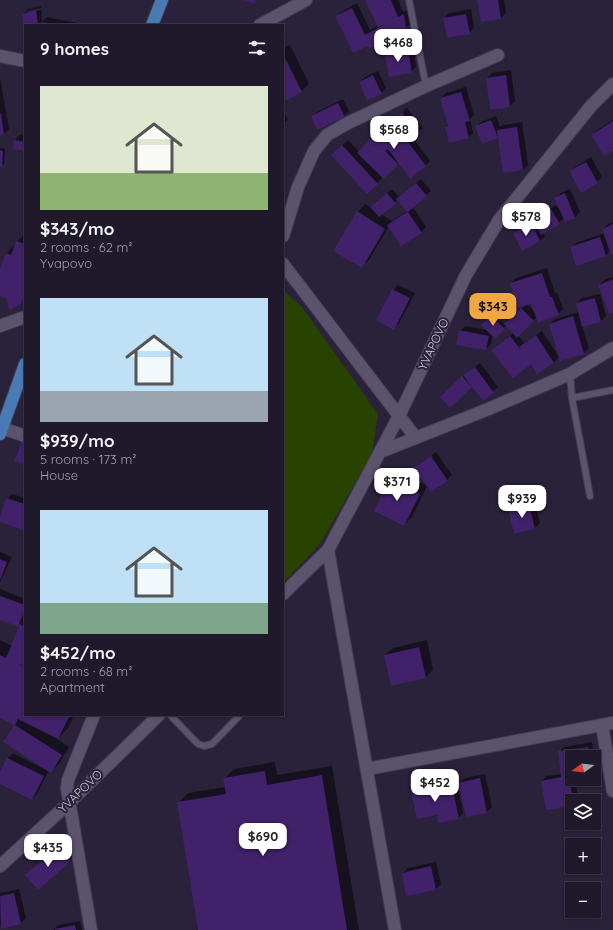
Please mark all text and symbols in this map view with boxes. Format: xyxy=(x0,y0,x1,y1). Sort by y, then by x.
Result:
pin: $468 xyxy=(374,29,422,63)
text: $468 xyxy=(383,34,413,50)
icon: filters xyxy=(246,37,268,59)
text: 9 homes xyxy=(40,38,109,59)
icon: home xyxy=(118,112,190,184)
pin: $568 xyxy=(370,116,418,150)
text: $568 xyxy=(379,121,409,137)
pin: $578 xyxy=(502,203,550,237)
text: $578 xyxy=(511,208,541,224)
text: $343/mo xyxy=(40,218,114,239)
text: 2 rooms · 62 m² xyxy=(40,239,132,255)
text: Yvapovo xyxy=(40,255,92,271)
pin: $343 xyxy=(469,293,517,327)
text: $343 xyxy=(478,298,508,314)
street label: YVAPOVO xyxy=(415,316,451,372)
icon: home xyxy=(118,324,190,396)
text: $939/mo xyxy=(40,430,115,451)
text: 5 rooms · 173 m² xyxy=(40,451,136,467)
text: House xyxy=(40,467,78,483)
pin: $371 xyxy=(373,468,421,502)
text: $371 xyxy=(383,473,411,489)
pin: $939 xyxy=(498,485,546,519)
text: $939 xyxy=(507,490,537,506)
icon: home xyxy=(118,536,190,608)
text: $452/mo xyxy=(40,642,116,663)
text: 2 rooms · 68 m² xyxy=(40,663,132,679)
text: Apartment xyxy=(40,679,105,695)
north arrow xyxy=(565,750,601,786)
map controls xyxy=(565,750,601,918)
street label: YVAPOVO xyxy=(55,766,105,816)
pin: $452 xyxy=(411,769,459,803)
text: $452 xyxy=(420,774,450,790)
button: layers xyxy=(565,794,601,830)
pin: $690 xyxy=(239,823,287,857)
text: $690 xyxy=(248,828,278,844)
pin: $435 xyxy=(24,834,72,868)
button: + xyxy=(565,838,601,874)
text: $435 xyxy=(33,839,63,855)
button: − xyxy=(565,882,601,918)

